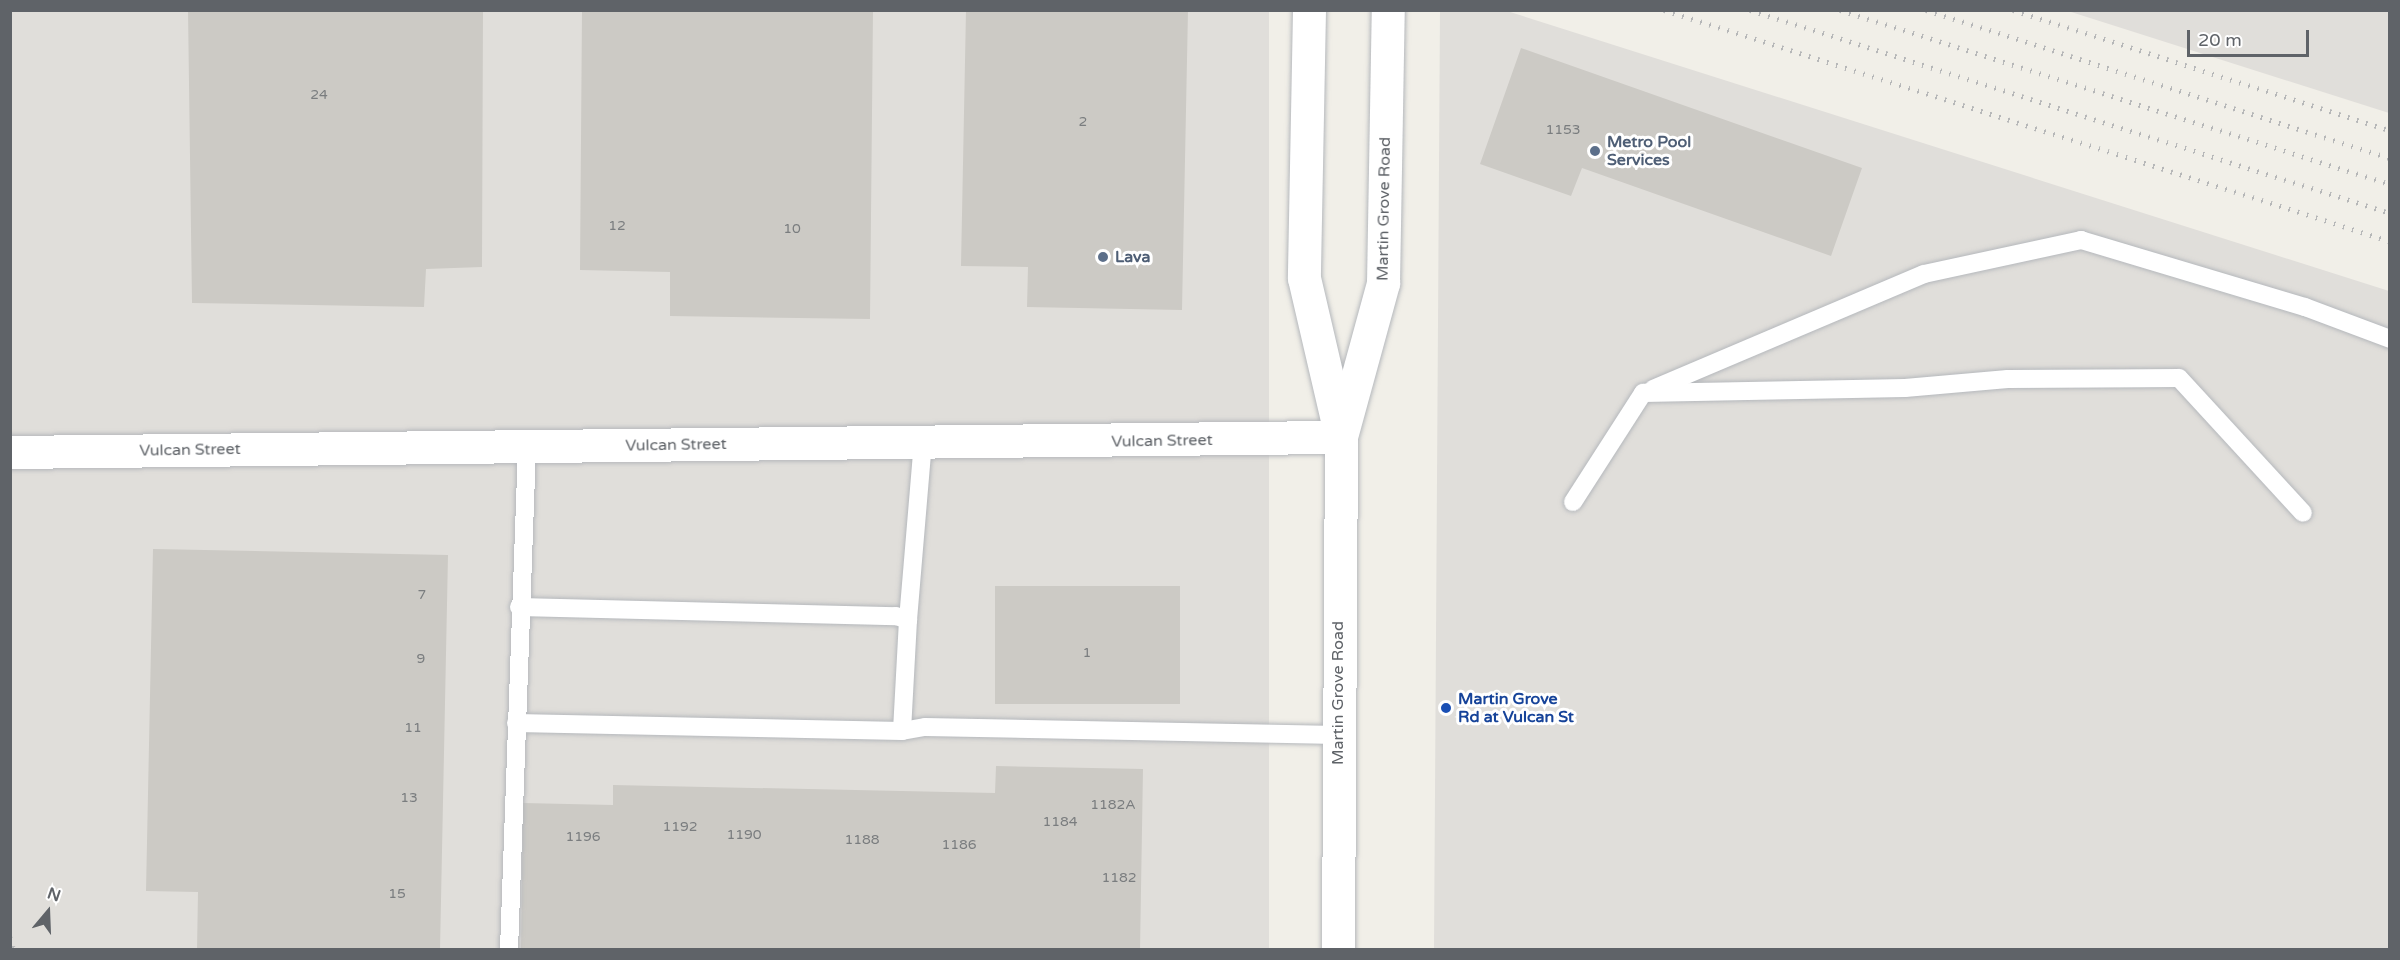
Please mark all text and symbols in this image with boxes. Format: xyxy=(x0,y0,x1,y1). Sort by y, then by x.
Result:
scale bar xyxy=(2190,18,2312,56)
text: 20 m xyxy=(2198,29,2242,51)
house number: 24 xyxy=(310,87,328,103)
house number: 2 xyxy=(1079,114,1087,130)
house number: 1153 xyxy=(1545,122,1581,138)
place label: Metro Pool Services xyxy=(1607,132,1691,170)
street label: Martin Grove Road xyxy=(1373,137,1395,281)
marker: Metro Pool Services xyxy=(1588,144,1602,158)
house number: 12 xyxy=(608,218,626,234)
house number: 10 xyxy=(783,221,801,237)
place label: Lava xyxy=(1115,247,1150,267)
marker: Lava xyxy=(1096,250,1110,264)
street label: Vulcan Street xyxy=(1111,431,1213,451)
street label: Vulcan Street xyxy=(625,435,727,455)
street label: Vulcan Street xyxy=(139,440,241,460)
house number: 7 xyxy=(418,587,426,603)
street label: Martin Grove Road xyxy=(1328,621,1348,765)
house number: 1 xyxy=(1083,645,1091,661)
house number: 9 xyxy=(417,651,425,667)
place label: Martin Grove Rd at Vulcan St xyxy=(1458,689,1574,727)
marker: Martin Grove Rd at Vulcan St xyxy=(1439,701,1453,715)
house number: 11 xyxy=(404,720,422,736)
house number: 13 xyxy=(400,790,418,806)
house number: 1182A xyxy=(1090,797,1136,813)
house number: 1184 xyxy=(1042,814,1078,830)
house number: 1192 xyxy=(662,819,698,835)
house number: 1190 xyxy=(726,827,762,843)
house number: 1196 xyxy=(565,829,601,845)
house number: 1188 xyxy=(844,832,880,848)
house number: 1186 xyxy=(941,837,977,853)
house number: 1182 xyxy=(1101,870,1137,886)
north arrow xyxy=(18,882,78,942)
text: N xyxy=(45,883,63,907)
house number: 15 xyxy=(388,886,406,902)

